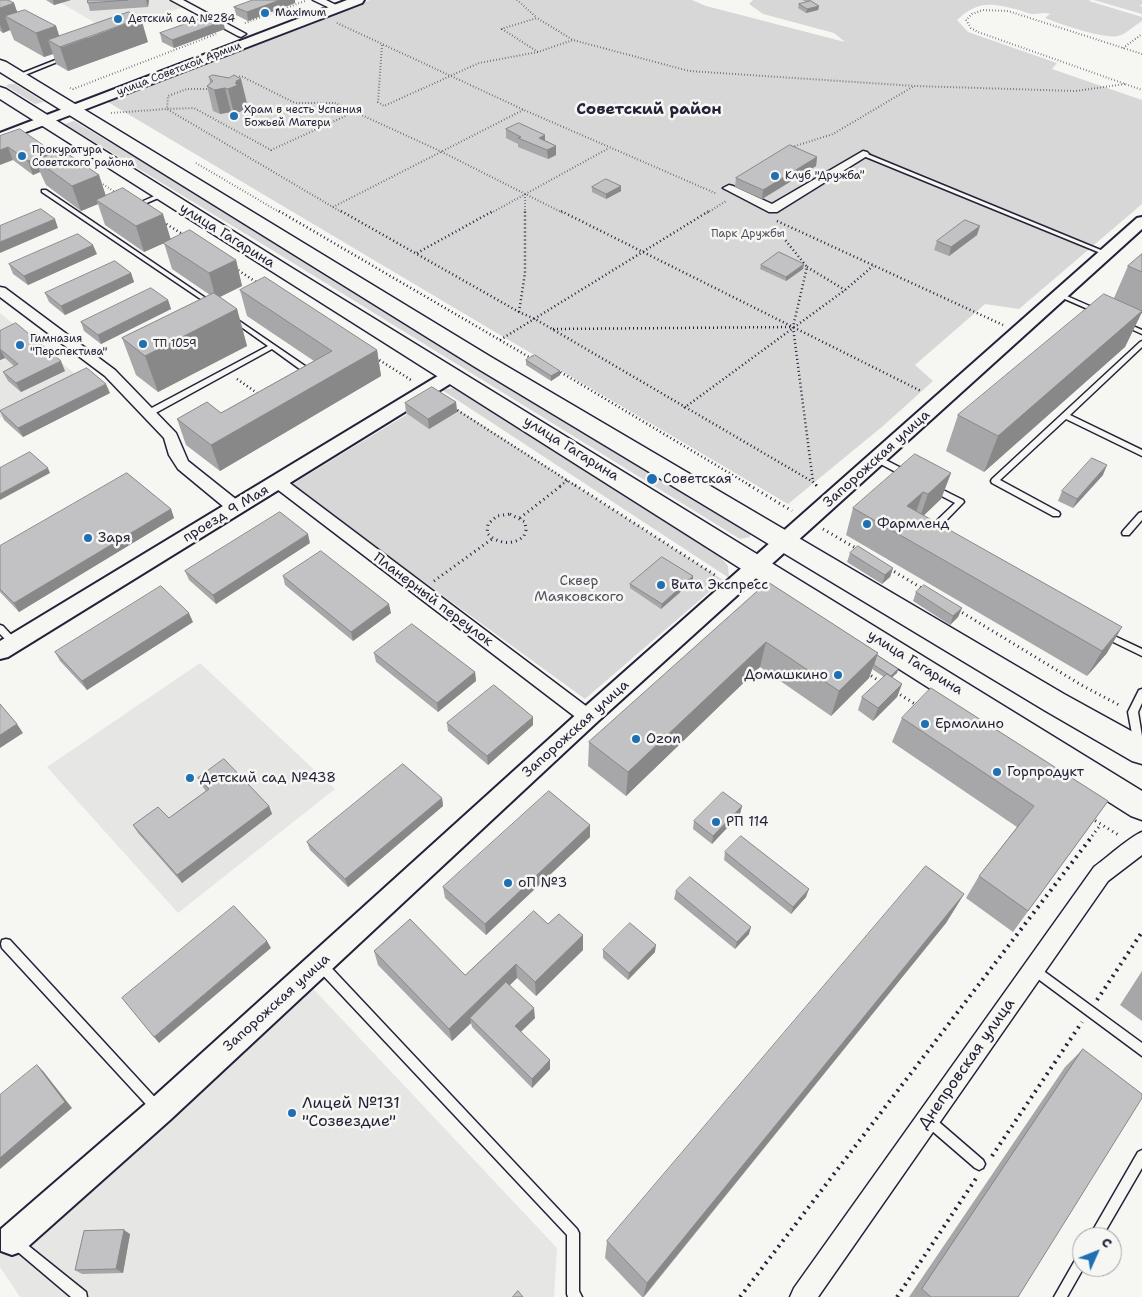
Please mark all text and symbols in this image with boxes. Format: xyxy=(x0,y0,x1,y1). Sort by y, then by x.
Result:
place label: Maximum xyxy=(275,6,326,20)
marker: Maximum xyxy=(259,7,271,19)
place label: Детский сад №284 xyxy=(128,12,235,26)
marker: Детский сад №284 xyxy=(112,13,124,25)
street label: улица Советской Армии xyxy=(115,39,243,99)
district label: Советский район xyxy=(576,100,722,120)
place label: Храм в честь Успения Божьей Матери xyxy=(244,103,362,129)
marker: Храм в честь Успения Божьей Матери xyxy=(228,110,240,122)
place label: Прокуратура Советского района xyxy=(32,143,134,169)
marker: Прокуратура Советского района xyxy=(16,150,28,162)
place label: Клуб "Дружба" xyxy=(785,169,865,183)
marker: Клуб "Дружба" xyxy=(769,170,781,182)
street label: улица Гагарина xyxy=(176,200,278,272)
park label: Парк Дружбы xyxy=(711,227,785,241)
place label: Гимназия "Перспектива" xyxy=(30,332,107,358)
place label: ТП 1059 xyxy=(153,337,197,351)
marker: ТП 1059 xyxy=(137,338,149,350)
marker: Гимназия "Перспектива" xyxy=(14,339,26,351)
street label: Запорожская улица xyxy=(820,407,934,511)
street label: улица Гагарина xyxy=(520,413,622,485)
place label: Советская xyxy=(663,471,732,487)
marker: Советская xyxy=(645,472,659,486)
street label: проезд 9 Мая xyxy=(180,482,272,546)
place label: Фармленд xyxy=(877,516,949,532)
marker: Фармленд xyxy=(861,518,873,530)
place label: Заря xyxy=(98,530,131,546)
marker: Заря xyxy=(82,532,94,544)
street label: Планерный переулок xyxy=(370,550,496,650)
park label: Сквер Маяковского xyxy=(534,573,624,606)
place label: Вита Экспресс xyxy=(671,577,768,593)
marker: Вита Экспресс xyxy=(655,579,667,591)
street label: улица Гагарина xyxy=(864,627,966,699)
place label: Домашкино xyxy=(744,667,828,683)
marker: Домашкино xyxy=(832,669,844,681)
street label: Запорожская улица xyxy=(519,677,633,781)
place label: Ермолино xyxy=(935,716,1004,732)
marker: Ермолино xyxy=(919,718,931,730)
place label: Ozon xyxy=(646,731,681,747)
marker: Ozon xyxy=(630,733,642,745)
place label: Горпродукт xyxy=(1007,764,1084,780)
marker: Горпродукт xyxy=(991,766,1003,778)
place label: Детский сад №438 xyxy=(200,770,336,786)
marker: Детский сад №438 xyxy=(184,772,196,784)
place label: РП 114 xyxy=(726,814,769,830)
marker: РП 114 xyxy=(710,816,722,828)
place label: оП №3 xyxy=(518,875,567,891)
marker: оП №3 xyxy=(502,877,514,889)
street label: Запорожская улица xyxy=(220,951,334,1055)
street label: Днепровская улица xyxy=(915,995,1019,1133)
place label: Лицей №131 "Созвездие" xyxy=(302,1094,400,1132)
marker: Лицей №131 "Созвездие" xyxy=(286,1107,298,1119)
north arrow xyxy=(1072,1227,1122,1277)
text: С xyxy=(1098,1233,1117,1252)

